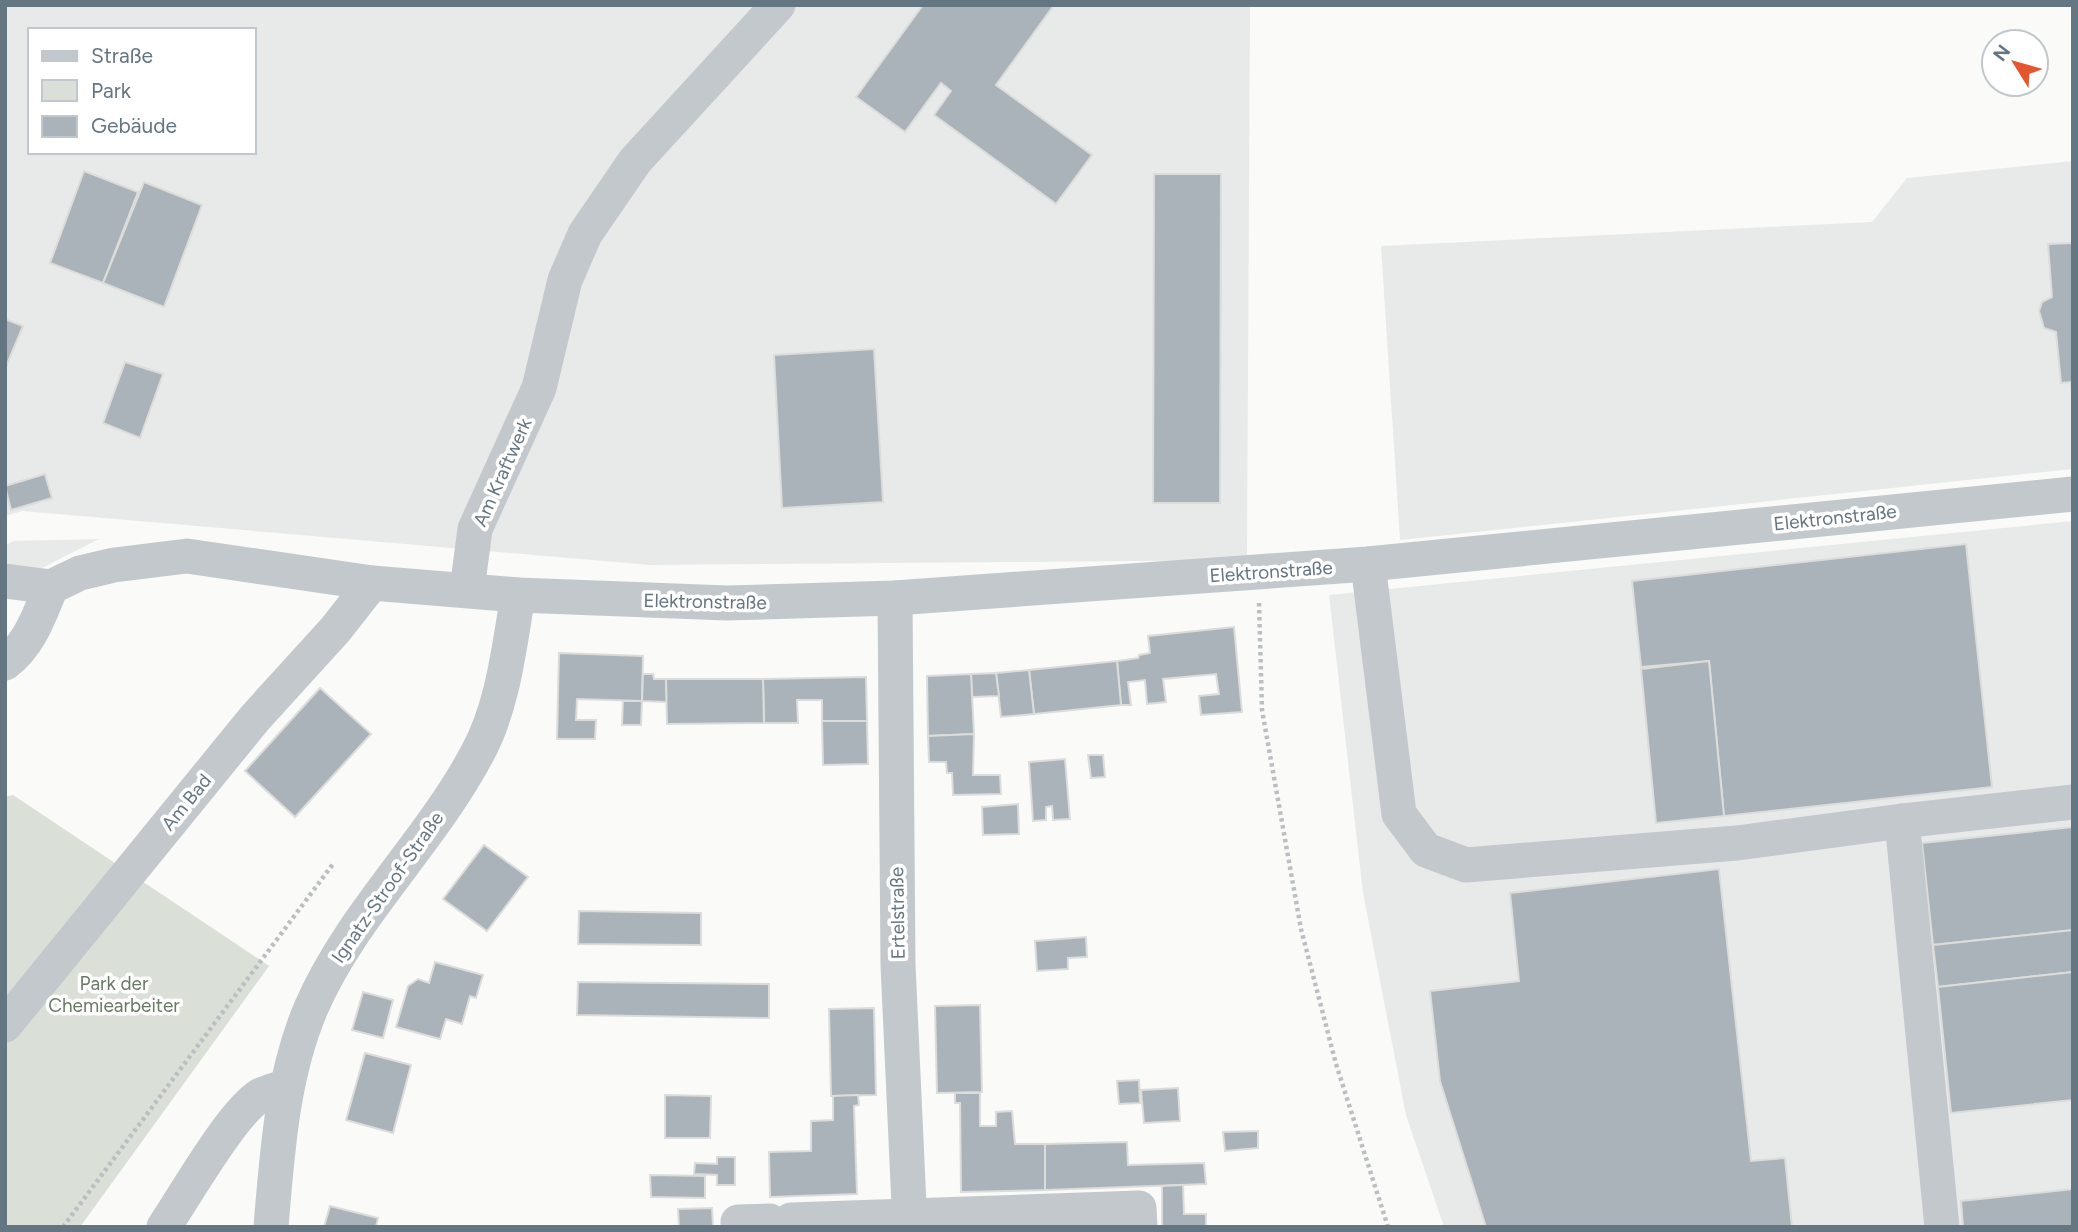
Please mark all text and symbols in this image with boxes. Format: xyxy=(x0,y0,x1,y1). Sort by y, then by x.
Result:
legend xyxy=(28,28,256,154)
north arrow xyxy=(1980,28,2050,98)
text: N xyxy=(1988,40,2015,66)
text: Straße xyxy=(91,43,153,68)
text: Park xyxy=(91,78,132,103)
text: Gebäude xyxy=(91,113,177,138)
street label: Am Kraftwerk xyxy=(468,414,537,530)
street label: Elektronstraße xyxy=(1772,500,1898,535)
street label: Elektronstraße xyxy=(1209,556,1333,587)
street label: Elektronstraße xyxy=(643,589,767,614)
street label: Am Bad xyxy=(157,769,216,835)
street label: Ignatz-Stroof-Straße xyxy=(327,807,448,967)
street label: Ertelstraße xyxy=(885,866,910,959)
park label: Park der Chemiearbeiter xyxy=(48,972,180,1017)

